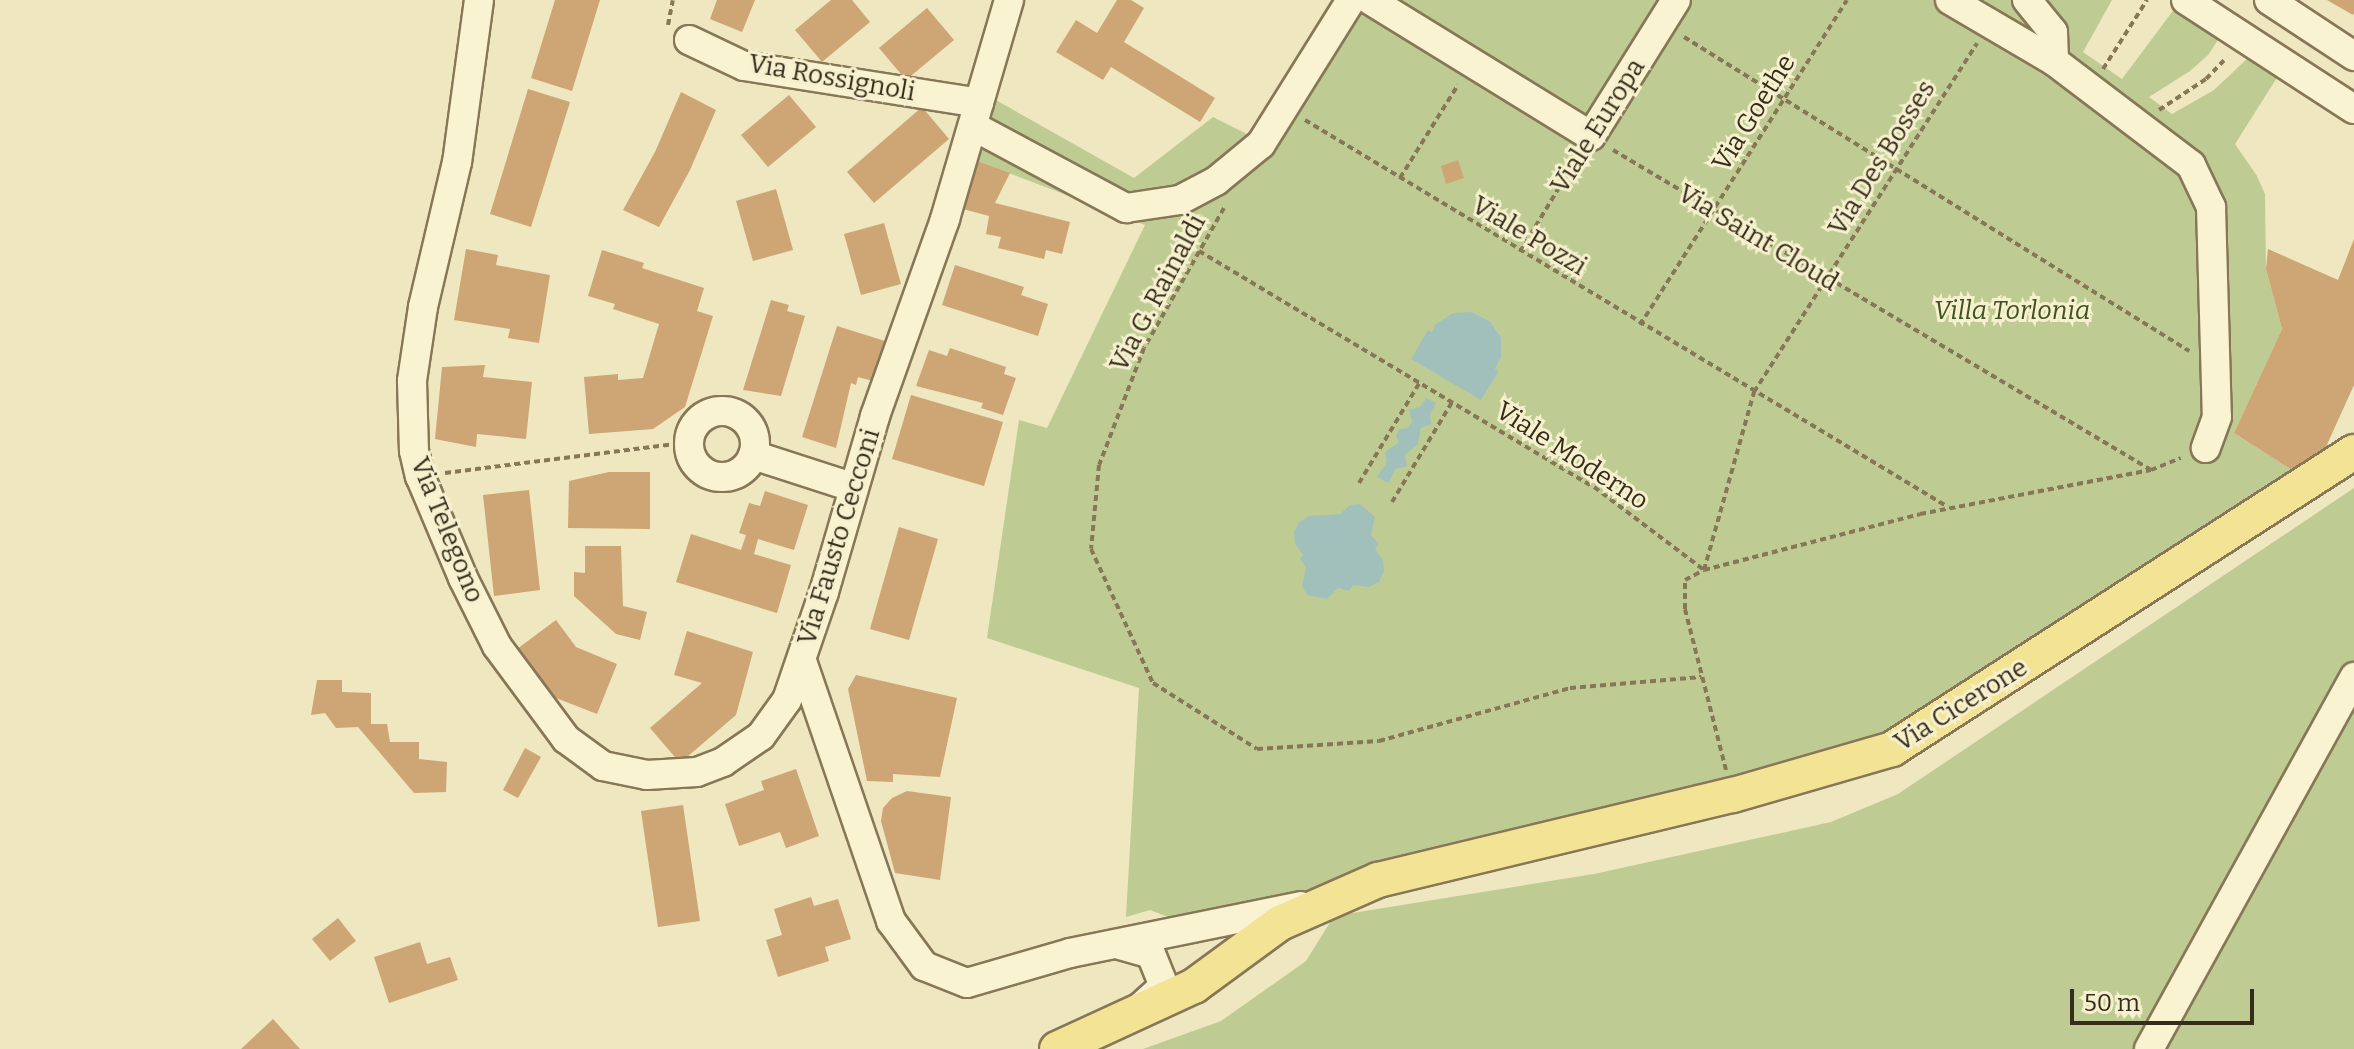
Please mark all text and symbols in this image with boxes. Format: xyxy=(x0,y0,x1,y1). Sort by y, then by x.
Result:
street label: Via Rossignoli xyxy=(746,48,918,108)
street label: Via Goethe xyxy=(1706,49,1802,177)
street label: Viale Europa xyxy=(1544,53,1652,199)
street label: Via Des Bosses xyxy=(1822,75,1942,241)
street label: Via Saint Cloud xyxy=(1672,178,1844,298)
street label: Viale Pozzi xyxy=(1466,190,1592,282)
street label: Via G. Rainaldi xyxy=(1103,209,1213,377)
park label: Villa Torlonia xyxy=(1934,295,2090,327)
street label: Viale Moderno xyxy=(1490,395,1654,517)
street label: Via Fausto Cecconi xyxy=(791,425,887,649)
street label: Via Telegono xyxy=(404,453,490,607)
street label: Via Cicerone xyxy=(1889,652,2033,758)
scale bar xyxy=(2074,973,2258,1023)
text: 50 m xyxy=(2084,989,2140,1017)

